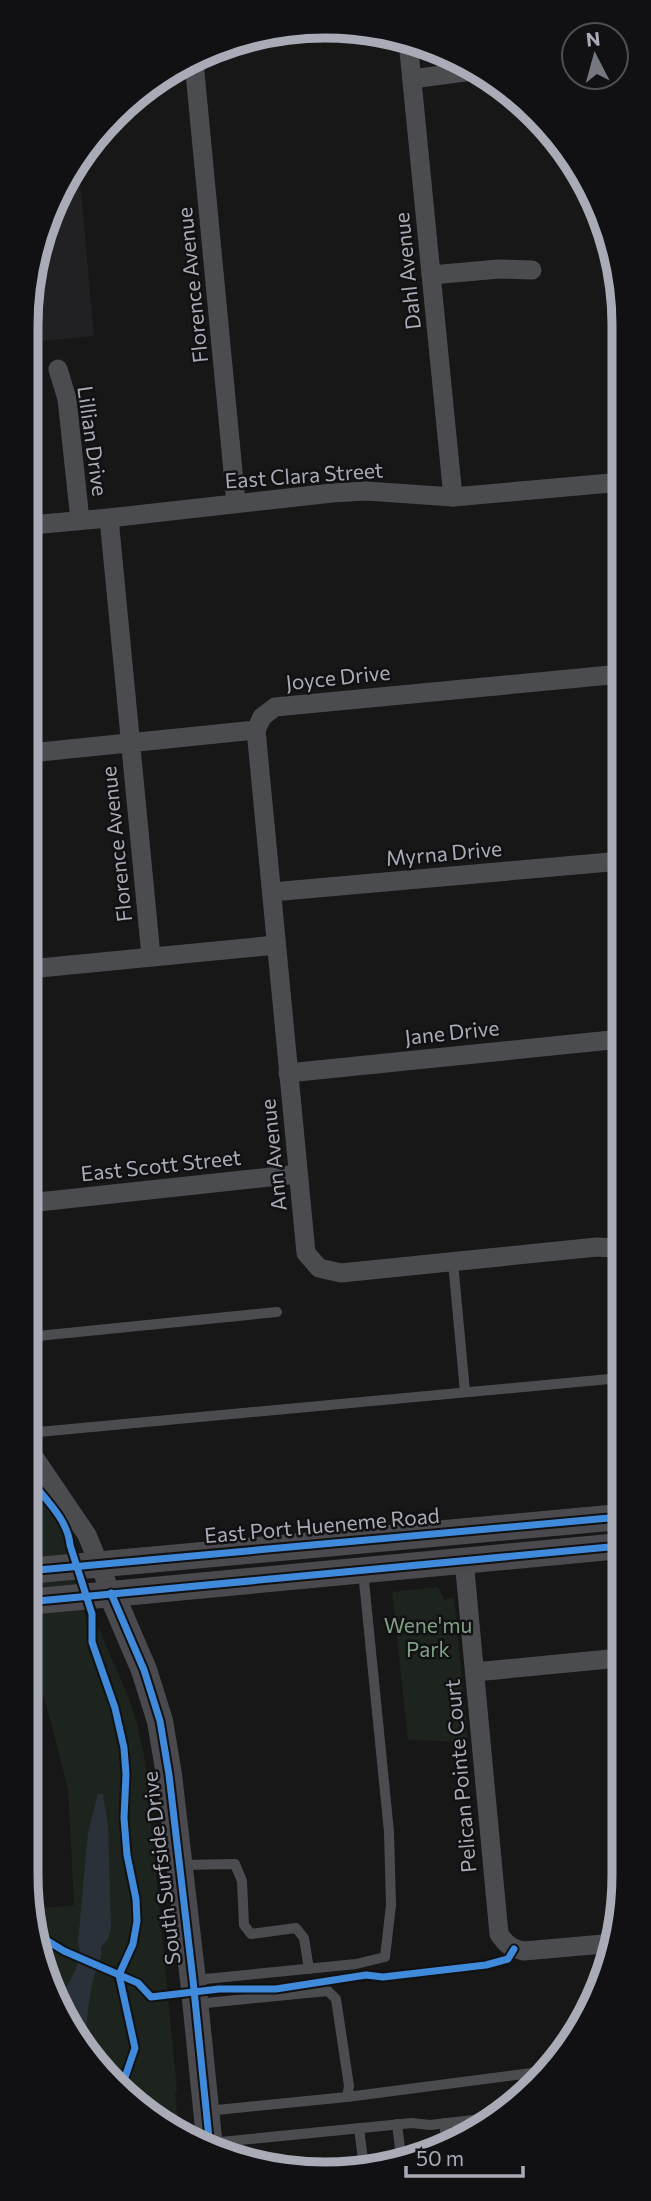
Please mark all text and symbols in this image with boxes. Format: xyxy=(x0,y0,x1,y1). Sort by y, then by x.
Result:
north arrow xyxy=(560,21,630,91)
text: N xyxy=(585,26,601,51)
street label: Florence Avenue xyxy=(171,206,212,364)
street label: Dahl Avenue xyxy=(388,211,425,331)
street label: Lillian Drive xyxy=(73,384,114,498)
street label: East Clara Street xyxy=(224,456,384,493)
street label: Joyce Drive xyxy=(284,659,391,694)
street label: Florence Avenue xyxy=(95,765,136,923)
street label: Myrna Drive xyxy=(385,835,503,870)
street label: Jane Drive xyxy=(403,1014,500,1049)
street label: Ann Avenue xyxy=(254,1098,291,1212)
street label: East Scott Street xyxy=(79,1144,242,1185)
street label: East Port Hueneme Road xyxy=(203,1502,441,1547)
park label: Wene'mu Park xyxy=(384,1612,472,1661)
street label: Pelican Pointe Court xyxy=(439,1678,480,1874)
street label: South Surfside Drive xyxy=(136,1770,185,1966)
scale bar xyxy=(406,2134,523,2178)
text: 50 m xyxy=(416,2145,464,2170)

